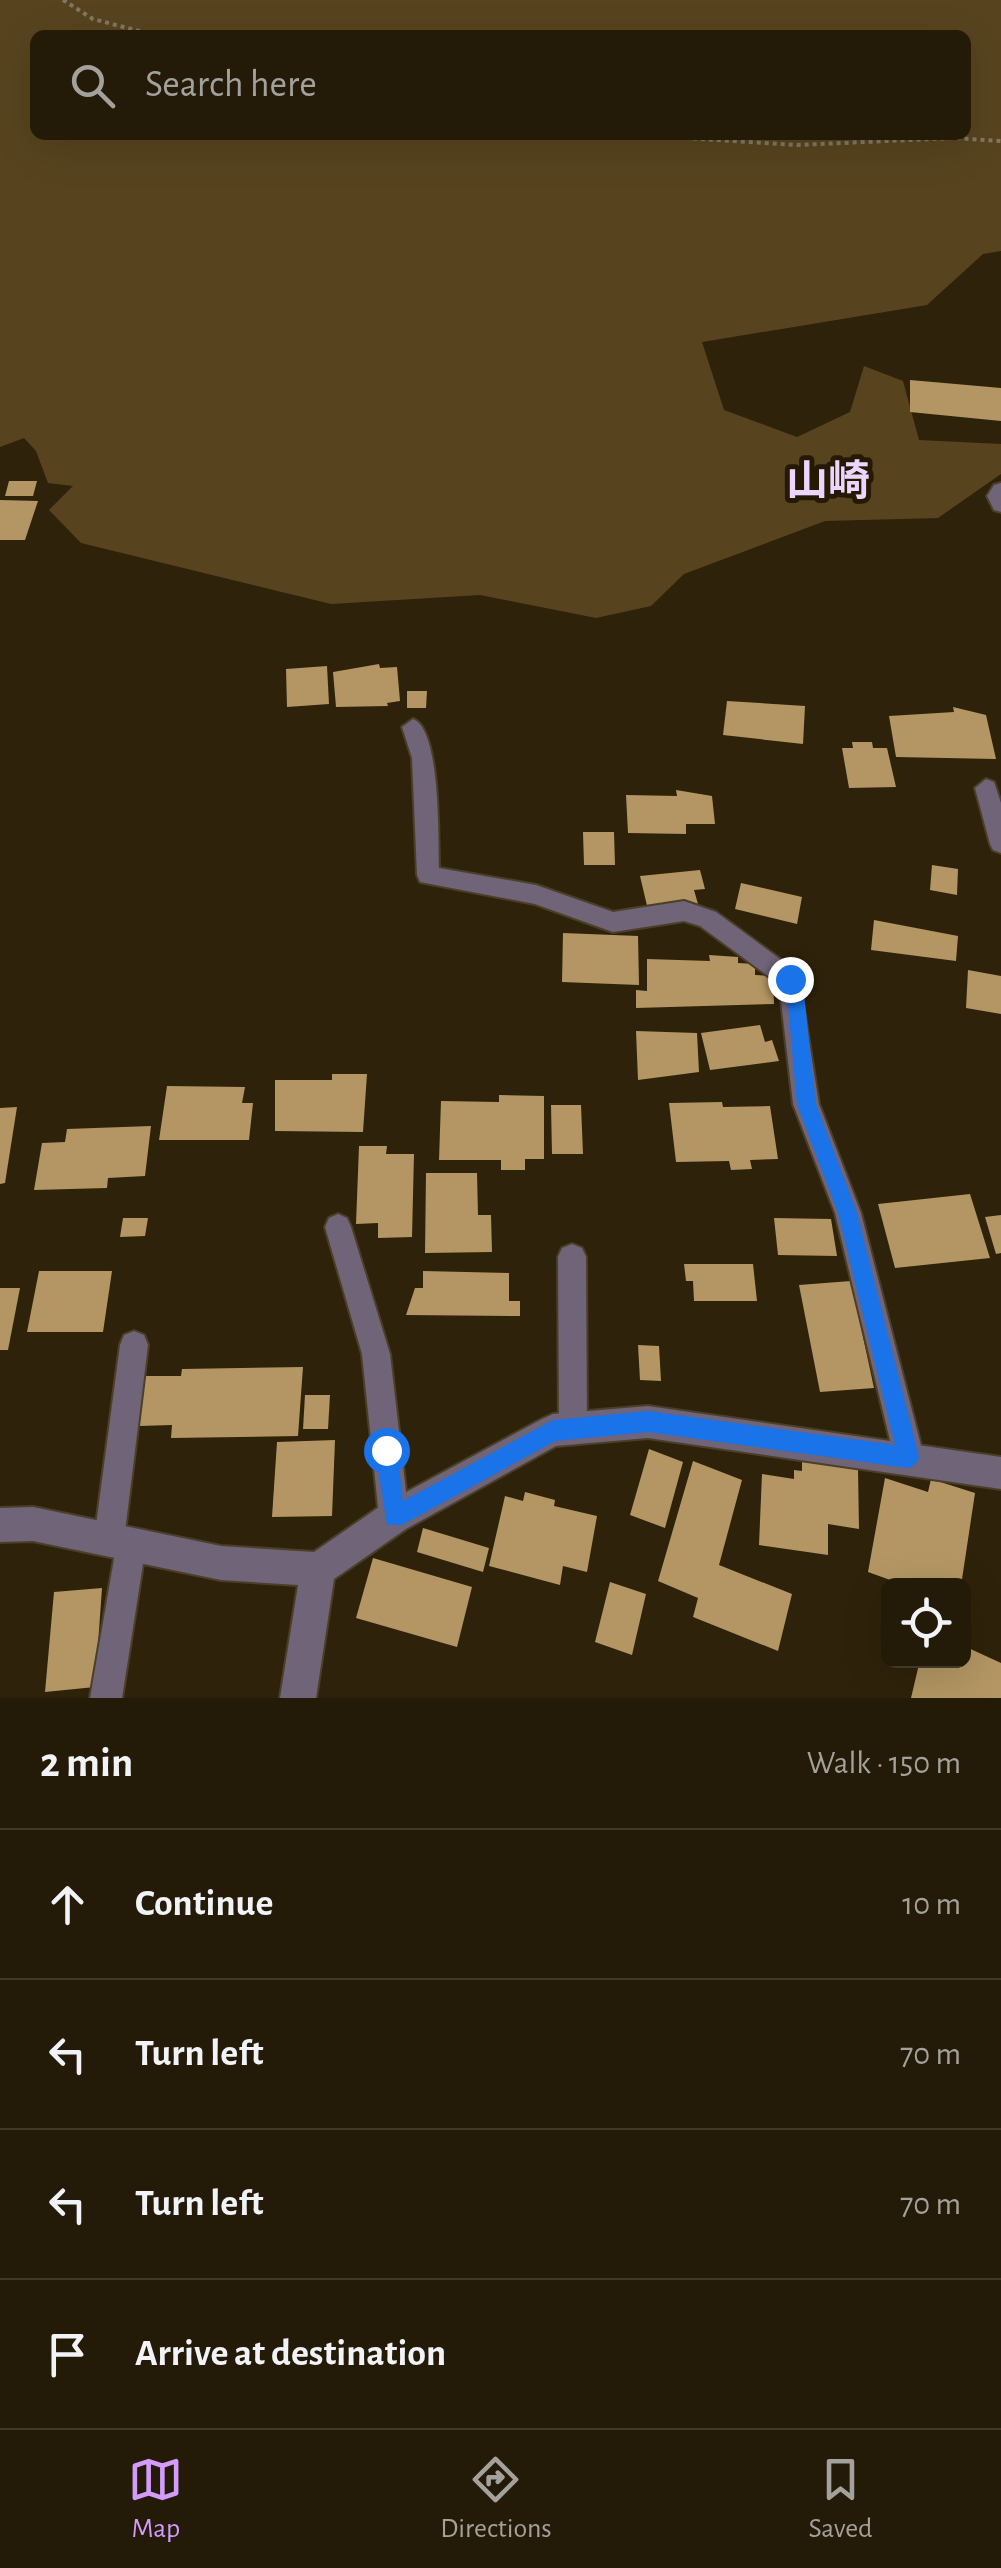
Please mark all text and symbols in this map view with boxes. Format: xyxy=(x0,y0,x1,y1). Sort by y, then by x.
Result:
search box xyxy=(30,30,971,140)
icon: search xyxy=(65,58,120,113)
text: Search here xyxy=(145,66,317,104)
district label: 山崎 xyxy=(786,459,870,503)
route end xyxy=(768,957,814,1003)
route start xyxy=(364,1428,410,1474)
map controls xyxy=(881,1578,971,1668)
button: locate xyxy=(881,1578,971,1668)
text: 2 min xyxy=(40,1742,133,1784)
text: Walk · 150 m xyxy=(807,1747,961,1779)
icon: ahead xyxy=(40,1877,95,1932)
text: Continue xyxy=(135,1885,273,1923)
text: 10 m xyxy=(902,1888,961,1920)
icon: left xyxy=(40,2027,95,2082)
text: Turn left xyxy=(135,2035,263,2073)
text: 70 m xyxy=(900,2038,961,2070)
icon: left xyxy=(40,2177,95,2232)
text: Turn left xyxy=(135,2185,263,2223)
text: 70 m xyxy=(900,2188,961,2220)
icon: arrive xyxy=(40,2327,95,2382)
text: Arrive at destination xyxy=(135,2335,446,2373)
tab: Map xyxy=(128,2452,183,2546)
tab: Directions xyxy=(440,2452,552,2546)
tab: Saved xyxy=(809,2452,873,2546)

